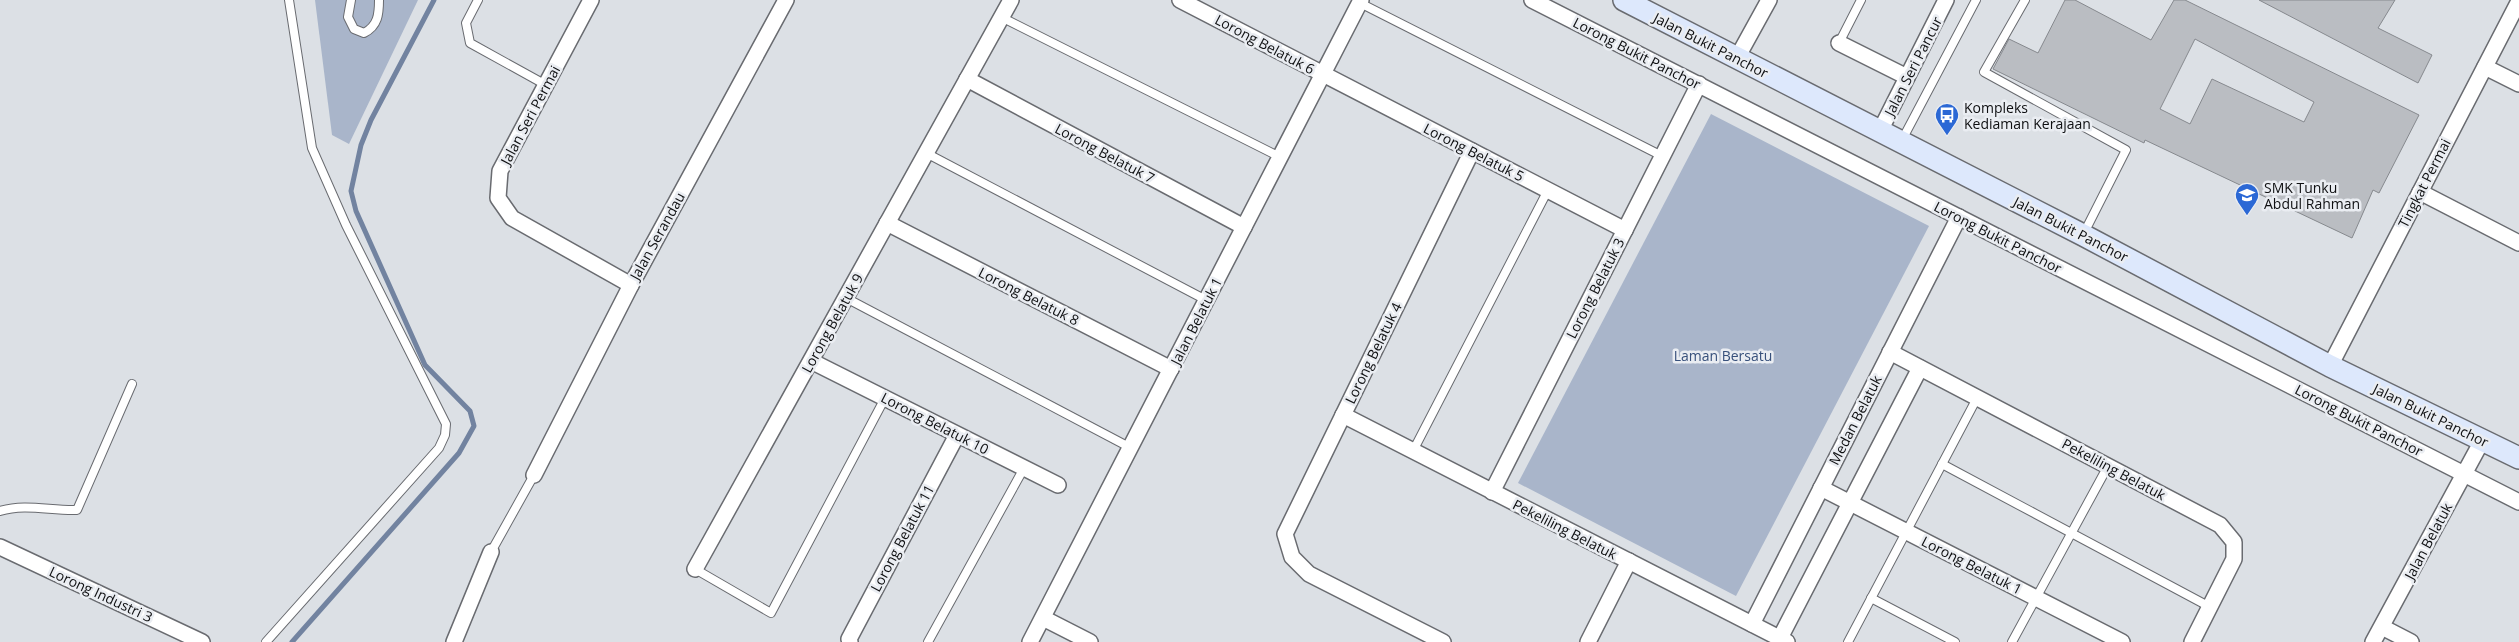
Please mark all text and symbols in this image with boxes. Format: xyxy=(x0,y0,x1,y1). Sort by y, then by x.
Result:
street label: Jalan Bukit Panchor xyxy=(1649,7,1772,82)
street label: Lorong Belatuk 6 xyxy=(1212,10,1318,78)
street label: Lorong Bukit Panchor xyxy=(1570,13,1704,94)
street label: Jalan Seri Pancur xyxy=(1879,13,1946,121)
street label: Jalan Seri Permai xyxy=(495,62,564,170)
place label: Kompleks Kediaman Kerajaan xyxy=(1964,98,2091,133)
bus stop icon: Kompleks Kediaman Kerajaan xyxy=(1934,102,1960,136)
street label: Lorong Belatuk 5 xyxy=(1420,118,1528,186)
street label: Lorong Belatuk 7 xyxy=(1052,119,1158,187)
street label: Tingkat Permai xyxy=(2393,135,2455,231)
place label: SMK Tunku Abdul Rahman xyxy=(2264,178,2360,213)
school or university icon: SMK Tunku Abdul Rahman xyxy=(2234,182,2260,216)
street label: Jalan Serandau xyxy=(624,189,689,285)
street label: Jalan Bukit Panchor xyxy=(2009,191,2132,266)
street label: Lorong Bukit Panchor xyxy=(1931,197,2065,278)
street label: Lorong Belatuk 3 xyxy=(1561,234,1629,342)
street label: Lorong Belatuk 8 xyxy=(975,262,1083,330)
street label: Lorong Belatuk 9 xyxy=(797,270,867,376)
street label: Jalan Belatuk 1 xyxy=(1165,274,1226,370)
street label: Lorong Belatuk 4 xyxy=(1340,299,1406,407)
park label: Laman Bersatu xyxy=(1674,346,1772,365)
street label: Medan Belatuk xyxy=(1824,371,1886,468)
street label: Jalan Bukit Panchor xyxy=(2368,378,2492,451)
street label: Lorong Bukit Panchor xyxy=(2292,380,2426,461)
street label: Lorong Belatuk 10 xyxy=(878,388,992,458)
street label: Pekeliling Belatuk xyxy=(2059,434,2170,505)
street label: Lorong Belatuk 11 xyxy=(866,481,938,595)
street label: Pekeliling Belatuk xyxy=(1510,495,1621,564)
street label: Jalan Belatuk xyxy=(2399,499,2456,584)
street label: Lorong Belatuk 1 xyxy=(1918,531,2026,599)
street label: Lorong Industri 3 xyxy=(46,562,156,626)

